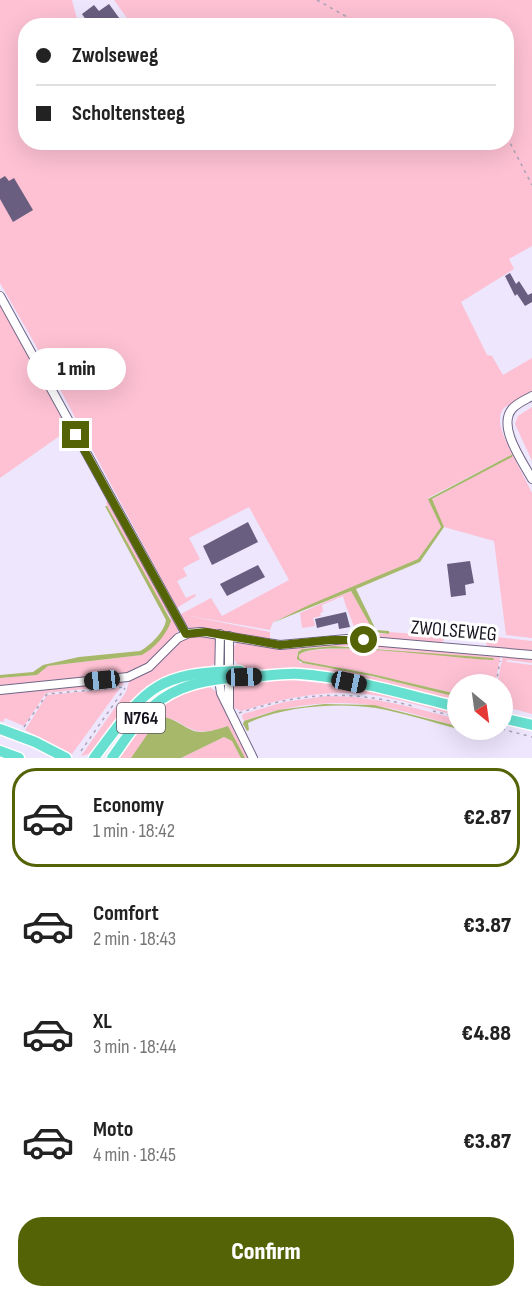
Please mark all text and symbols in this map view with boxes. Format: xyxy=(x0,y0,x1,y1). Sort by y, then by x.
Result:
text: Zwolseweg xyxy=(72,42,158,69)
text: Scholtensteeg xyxy=(72,100,185,127)
callout: 1 min xyxy=(26,348,125,390)
text: 1 min xyxy=(57,357,96,381)
route end xyxy=(62,421,89,448)
street label: ZWOLSEWEG xyxy=(410,615,498,647)
route start xyxy=(350,626,377,653)
car xyxy=(226,667,262,687)
car xyxy=(83,669,121,691)
car xyxy=(330,669,368,695)
north arrow xyxy=(447,674,513,740)
map controls xyxy=(447,674,513,740)
road number: N764 xyxy=(117,703,165,733)
icon: car xyxy=(21,791,75,845)
text: Economy xyxy=(93,792,164,819)
text: €2.87 xyxy=(463,804,511,831)
text: 1 min · 18:42 xyxy=(93,819,175,843)
icon: car xyxy=(21,899,75,953)
text: Comfort xyxy=(93,900,159,927)
text: €3.87 xyxy=(463,912,511,939)
text: 2 min · 18:43 xyxy=(93,927,176,951)
icon: car xyxy=(21,1007,75,1061)
text: XL xyxy=(93,1008,112,1035)
text: €4.88 xyxy=(461,1020,511,1047)
text: 3 min · 18:44 xyxy=(93,1035,176,1059)
icon: car xyxy=(21,1115,75,1169)
text: Moto xyxy=(93,1116,133,1143)
text: €3.87 xyxy=(463,1128,511,1155)
text: 4 min · 18:45 xyxy=(93,1143,176,1167)
button: Confirm xyxy=(18,1217,514,1286)

